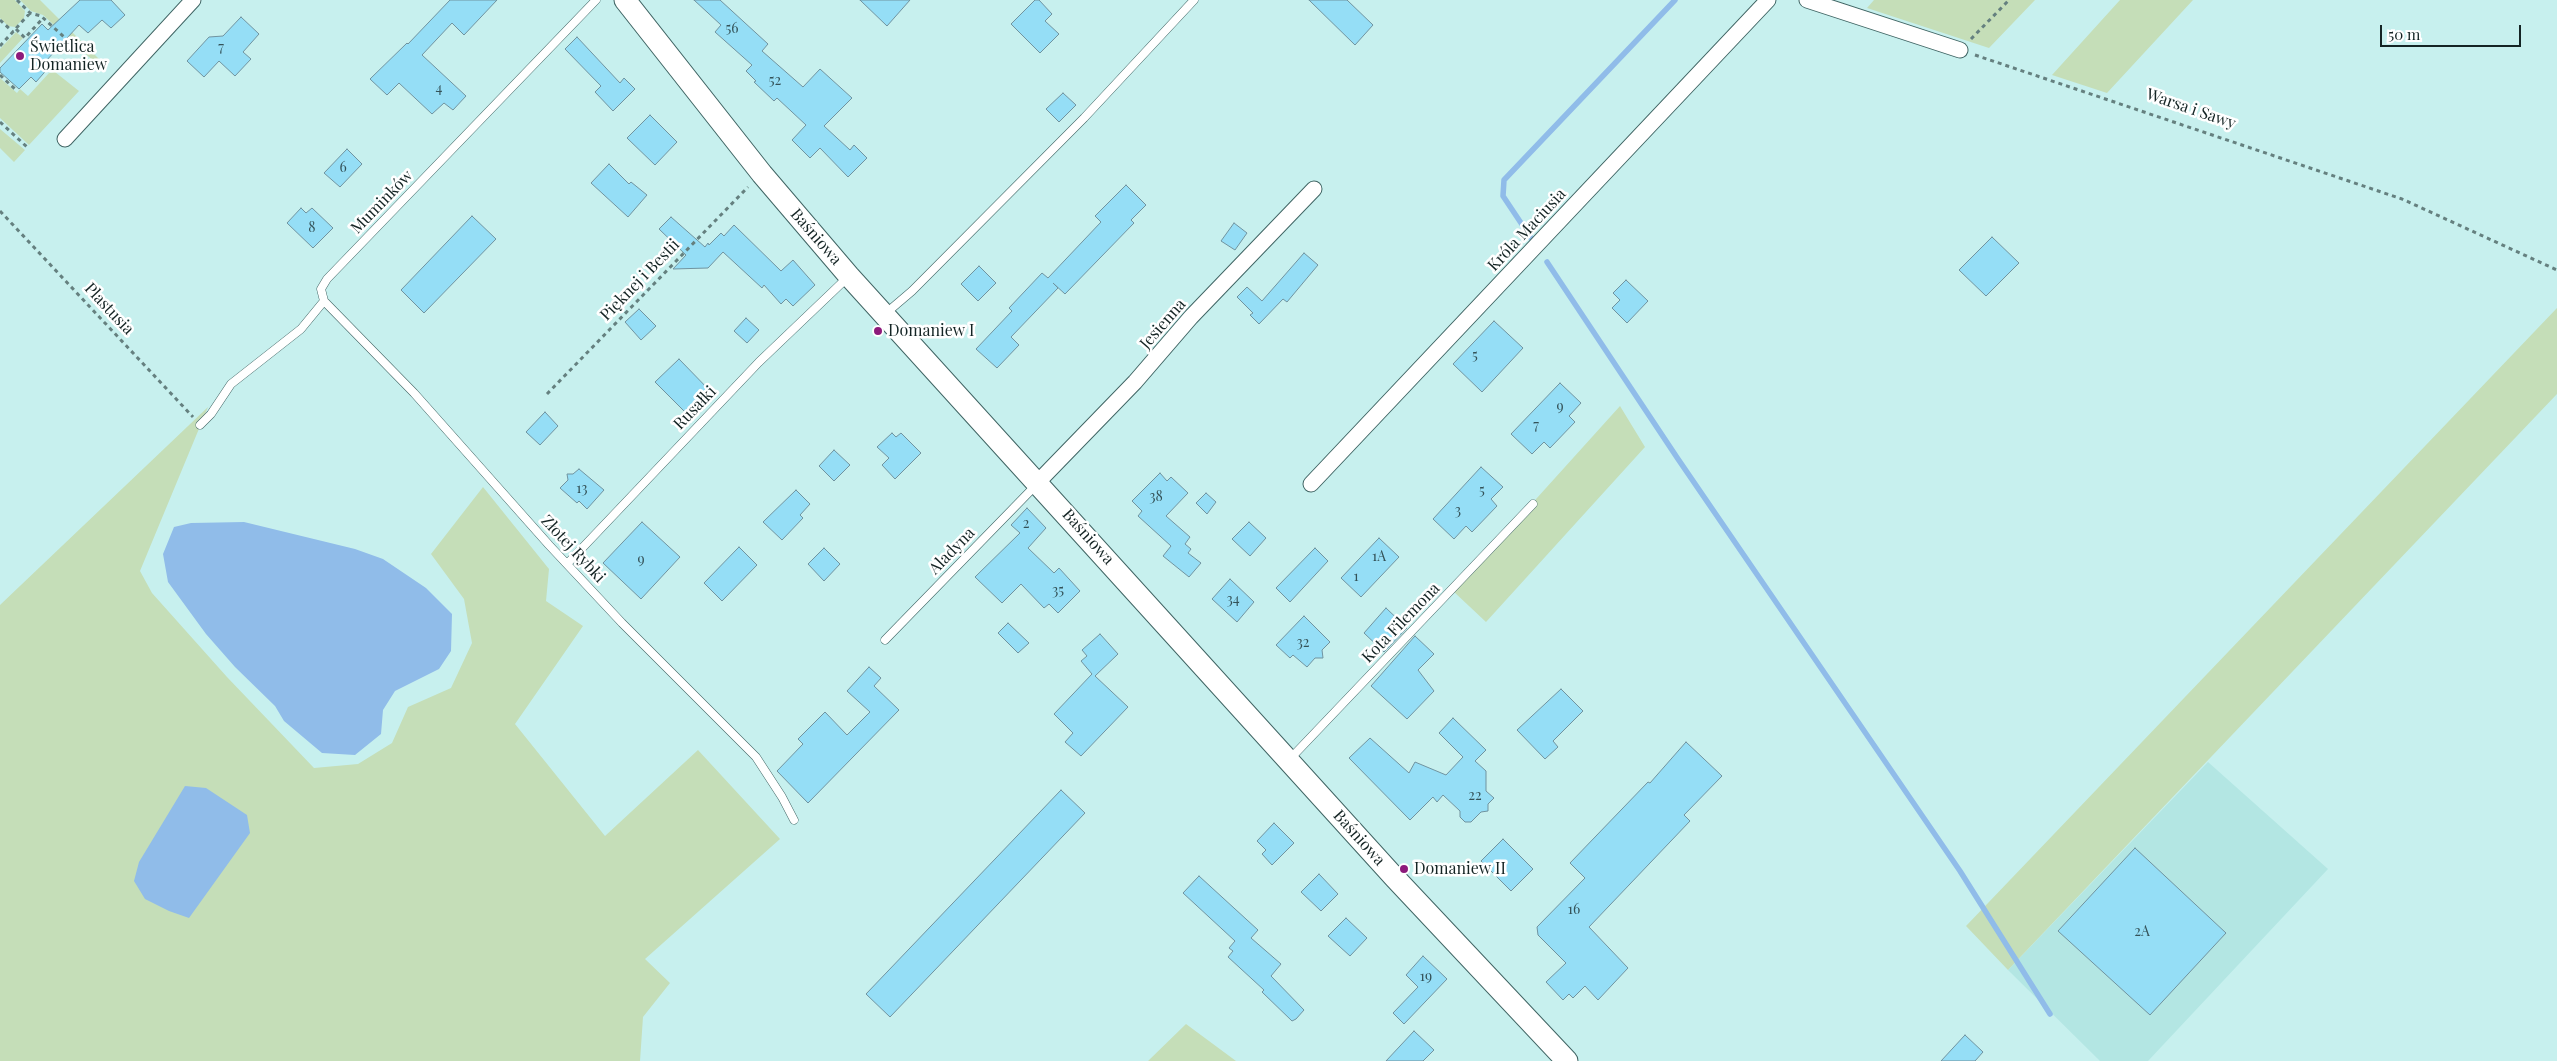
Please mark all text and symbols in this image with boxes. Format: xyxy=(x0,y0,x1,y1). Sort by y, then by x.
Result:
scale bar xyxy=(2382,15,2523,47)
house number: 56 xyxy=(725,21,739,37)
text: 50 m xyxy=(2388,24,2420,44)
place label: Świetlica Domaniew xyxy=(30,37,107,75)
house number: 7 xyxy=(218,40,224,56)
marker: Świetlica Domaniew xyxy=(14,50,26,62)
house number: 52 xyxy=(769,73,781,89)
house number: 4 xyxy=(436,81,442,97)
street label: Warsa i Sawy xyxy=(2144,85,2238,133)
house number: 6 xyxy=(339,160,347,176)
street label: Muminków xyxy=(347,166,417,238)
street label: Króla Maciusia xyxy=(1484,185,1570,275)
street label: Baśniowa xyxy=(786,205,846,269)
house number: 8 xyxy=(308,220,316,236)
street label: Pięknej i Bestii xyxy=(596,235,684,325)
street label: Plastusia xyxy=(80,279,138,339)
street label: Jesienna xyxy=(1136,295,1190,353)
place label: Domaniew I xyxy=(888,321,975,341)
marker: Domaniew I xyxy=(872,325,884,337)
house number: 5 xyxy=(1472,348,1478,364)
street label: Rusałki xyxy=(670,382,720,434)
house number: 9 xyxy=(1556,399,1564,415)
house number: 7 xyxy=(1533,418,1539,434)
house number: 13 xyxy=(576,481,588,497)
house number: 5 xyxy=(1479,483,1485,499)
house number: 38 xyxy=(1149,489,1163,505)
house number: 3 xyxy=(1455,503,1461,519)
street label: Baśniowa xyxy=(1058,505,1118,569)
street label: Złotej Rybki xyxy=(537,511,609,587)
house number: 2 xyxy=(1023,516,1029,532)
street label: Aladyna xyxy=(925,524,979,578)
house number: 1A xyxy=(1372,549,1386,565)
house number: 9 xyxy=(637,552,645,568)
house number: 1 xyxy=(1353,569,1359,585)
street label: Kota Filemona xyxy=(1358,579,1444,667)
house number: 35 xyxy=(1052,583,1064,599)
house number: 34 xyxy=(1226,592,1240,608)
house number: 32 xyxy=(1296,635,1310,651)
house number: 22 xyxy=(1468,788,1482,804)
street label: Baśniowa xyxy=(1329,806,1389,870)
place label: Domaniew II xyxy=(1414,859,1506,879)
marker: Domaniew II xyxy=(1398,863,1410,875)
house number: 16 xyxy=(1568,902,1580,918)
house number: 2A xyxy=(2134,924,2150,940)
house number: 19 xyxy=(1420,969,1432,985)

